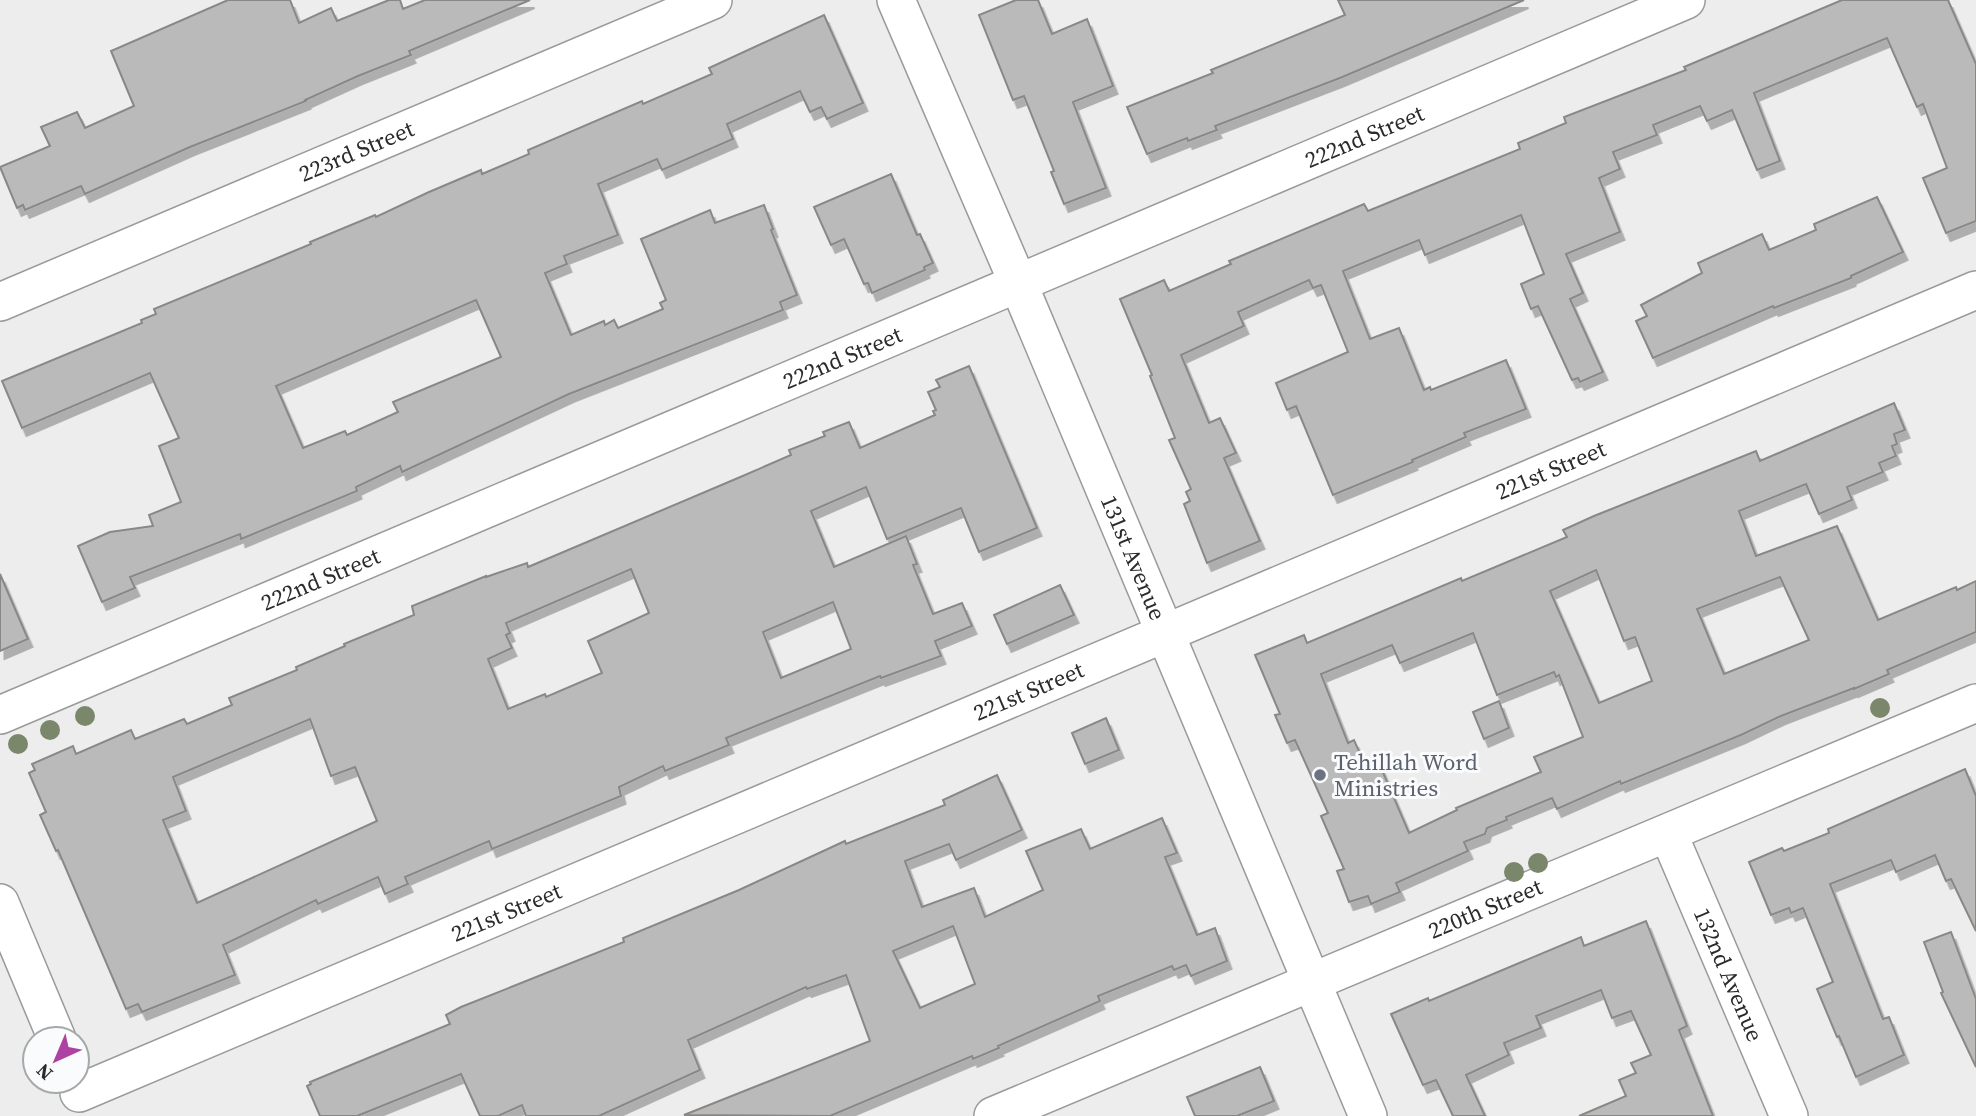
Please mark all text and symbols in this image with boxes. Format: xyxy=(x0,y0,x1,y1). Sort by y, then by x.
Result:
street label: 222nd Street xyxy=(1300,97,1429,176)
street label: 223rd Street xyxy=(294,112,419,190)
street label: 222nd Street xyxy=(778,318,907,397)
street label: 221st Street xyxy=(1491,432,1611,508)
street label: 131st Avenue xyxy=(1093,490,1174,625)
street label: 222nd Street xyxy=(256,540,385,619)
street label: 221st Street xyxy=(968,653,1089,729)
place label: Tehillah Word Ministries xyxy=(1334,746,1478,804)
marker: Tehillah Word Ministries xyxy=(1312,767,1328,783)
street label: 220th Street xyxy=(1423,870,1547,947)
street label: 221st Street xyxy=(446,874,567,950)
street label: 132nd Avenue xyxy=(1686,903,1771,1046)
north arrow xyxy=(21,1025,91,1095)
text: N xyxy=(30,1058,58,1086)

